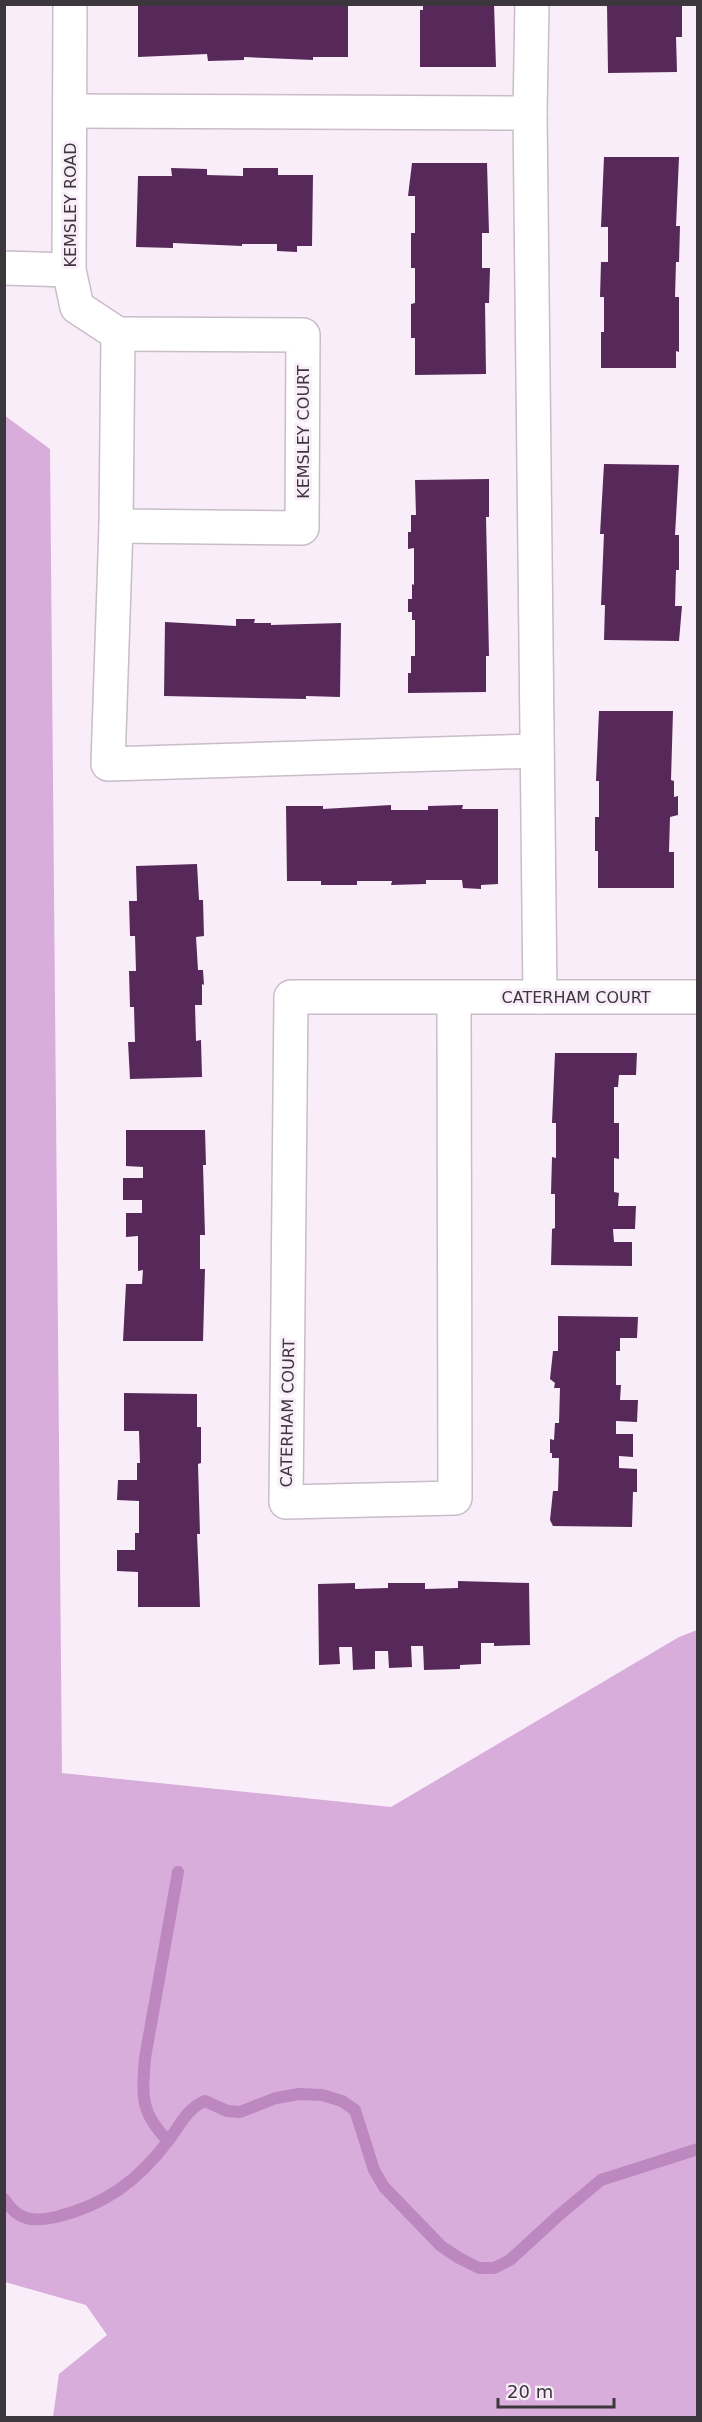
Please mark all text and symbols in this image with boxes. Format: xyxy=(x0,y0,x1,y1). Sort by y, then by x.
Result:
street label: KEMSLEY ROAD xyxy=(61,142,80,268)
street label: KEMSLEY COURT xyxy=(294,365,313,499)
street label: CATERHAM COURT xyxy=(502,988,651,1007)
street label: CATERHAM COURT xyxy=(277,1338,298,1488)
scale bar xyxy=(498,2371,614,2409)
text: 20 m xyxy=(507,2381,553,2402)

